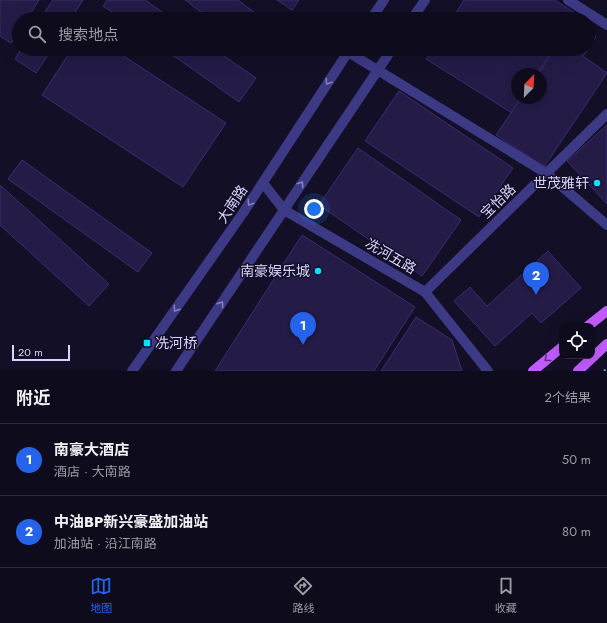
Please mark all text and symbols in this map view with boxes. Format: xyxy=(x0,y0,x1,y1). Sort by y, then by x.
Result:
search box xyxy=(12,12,595,56)
icon: search xyxy=(26,23,48,45)
text: 搜索地点 xyxy=(58,24,118,46)
north arrow xyxy=(511,68,547,104)
one-way arrow xyxy=(326,78,333,85)
place label: 世茂雅轩 xyxy=(533,173,589,193)
marker: 世茂雅轩 xyxy=(592,178,602,188)
street label: 宝怡路 xyxy=(476,179,520,223)
street label: 大南路 xyxy=(212,181,252,227)
one-way arrow xyxy=(296,181,304,188)
one-way arrow xyxy=(248,198,255,205)
your location xyxy=(304,199,324,219)
street label: 冼河五路 xyxy=(362,233,420,279)
place label: 南豪娱乐城 xyxy=(240,261,310,281)
pin: 2 xyxy=(523,262,549,295)
marker: 南豪娱乐城 xyxy=(313,266,323,276)
one-way arrow xyxy=(216,301,224,308)
one-way arrow xyxy=(173,305,181,312)
pin: 1 xyxy=(290,312,316,345)
map controls xyxy=(559,323,595,359)
button: locate xyxy=(559,323,595,359)
place label: 冼河桥 xyxy=(155,333,197,353)
marker: 冼河桥 xyxy=(142,338,152,348)
scale bar xyxy=(12,343,70,362)
text: 20 m xyxy=(18,344,43,360)
one-way arrow xyxy=(545,355,552,362)
text: 附近 xyxy=(16,386,50,410)
text: 2个结果 xyxy=(545,388,591,407)
text: 南豪大酒店 xyxy=(54,439,129,461)
text: 1 xyxy=(26,450,32,469)
text: 50 m xyxy=(562,450,591,469)
text: 酒店 · 大南路 xyxy=(54,462,131,481)
text: 中油BP新兴豪盛加油站 xyxy=(54,511,208,533)
text: 2 xyxy=(25,522,33,541)
text: 80 m xyxy=(562,522,591,541)
text: 加油站 · 沿江南路 xyxy=(54,534,157,553)
tab: 地图 xyxy=(90,575,112,616)
tab: 路线 xyxy=(292,575,314,616)
tab: 收藏 xyxy=(495,575,517,616)

